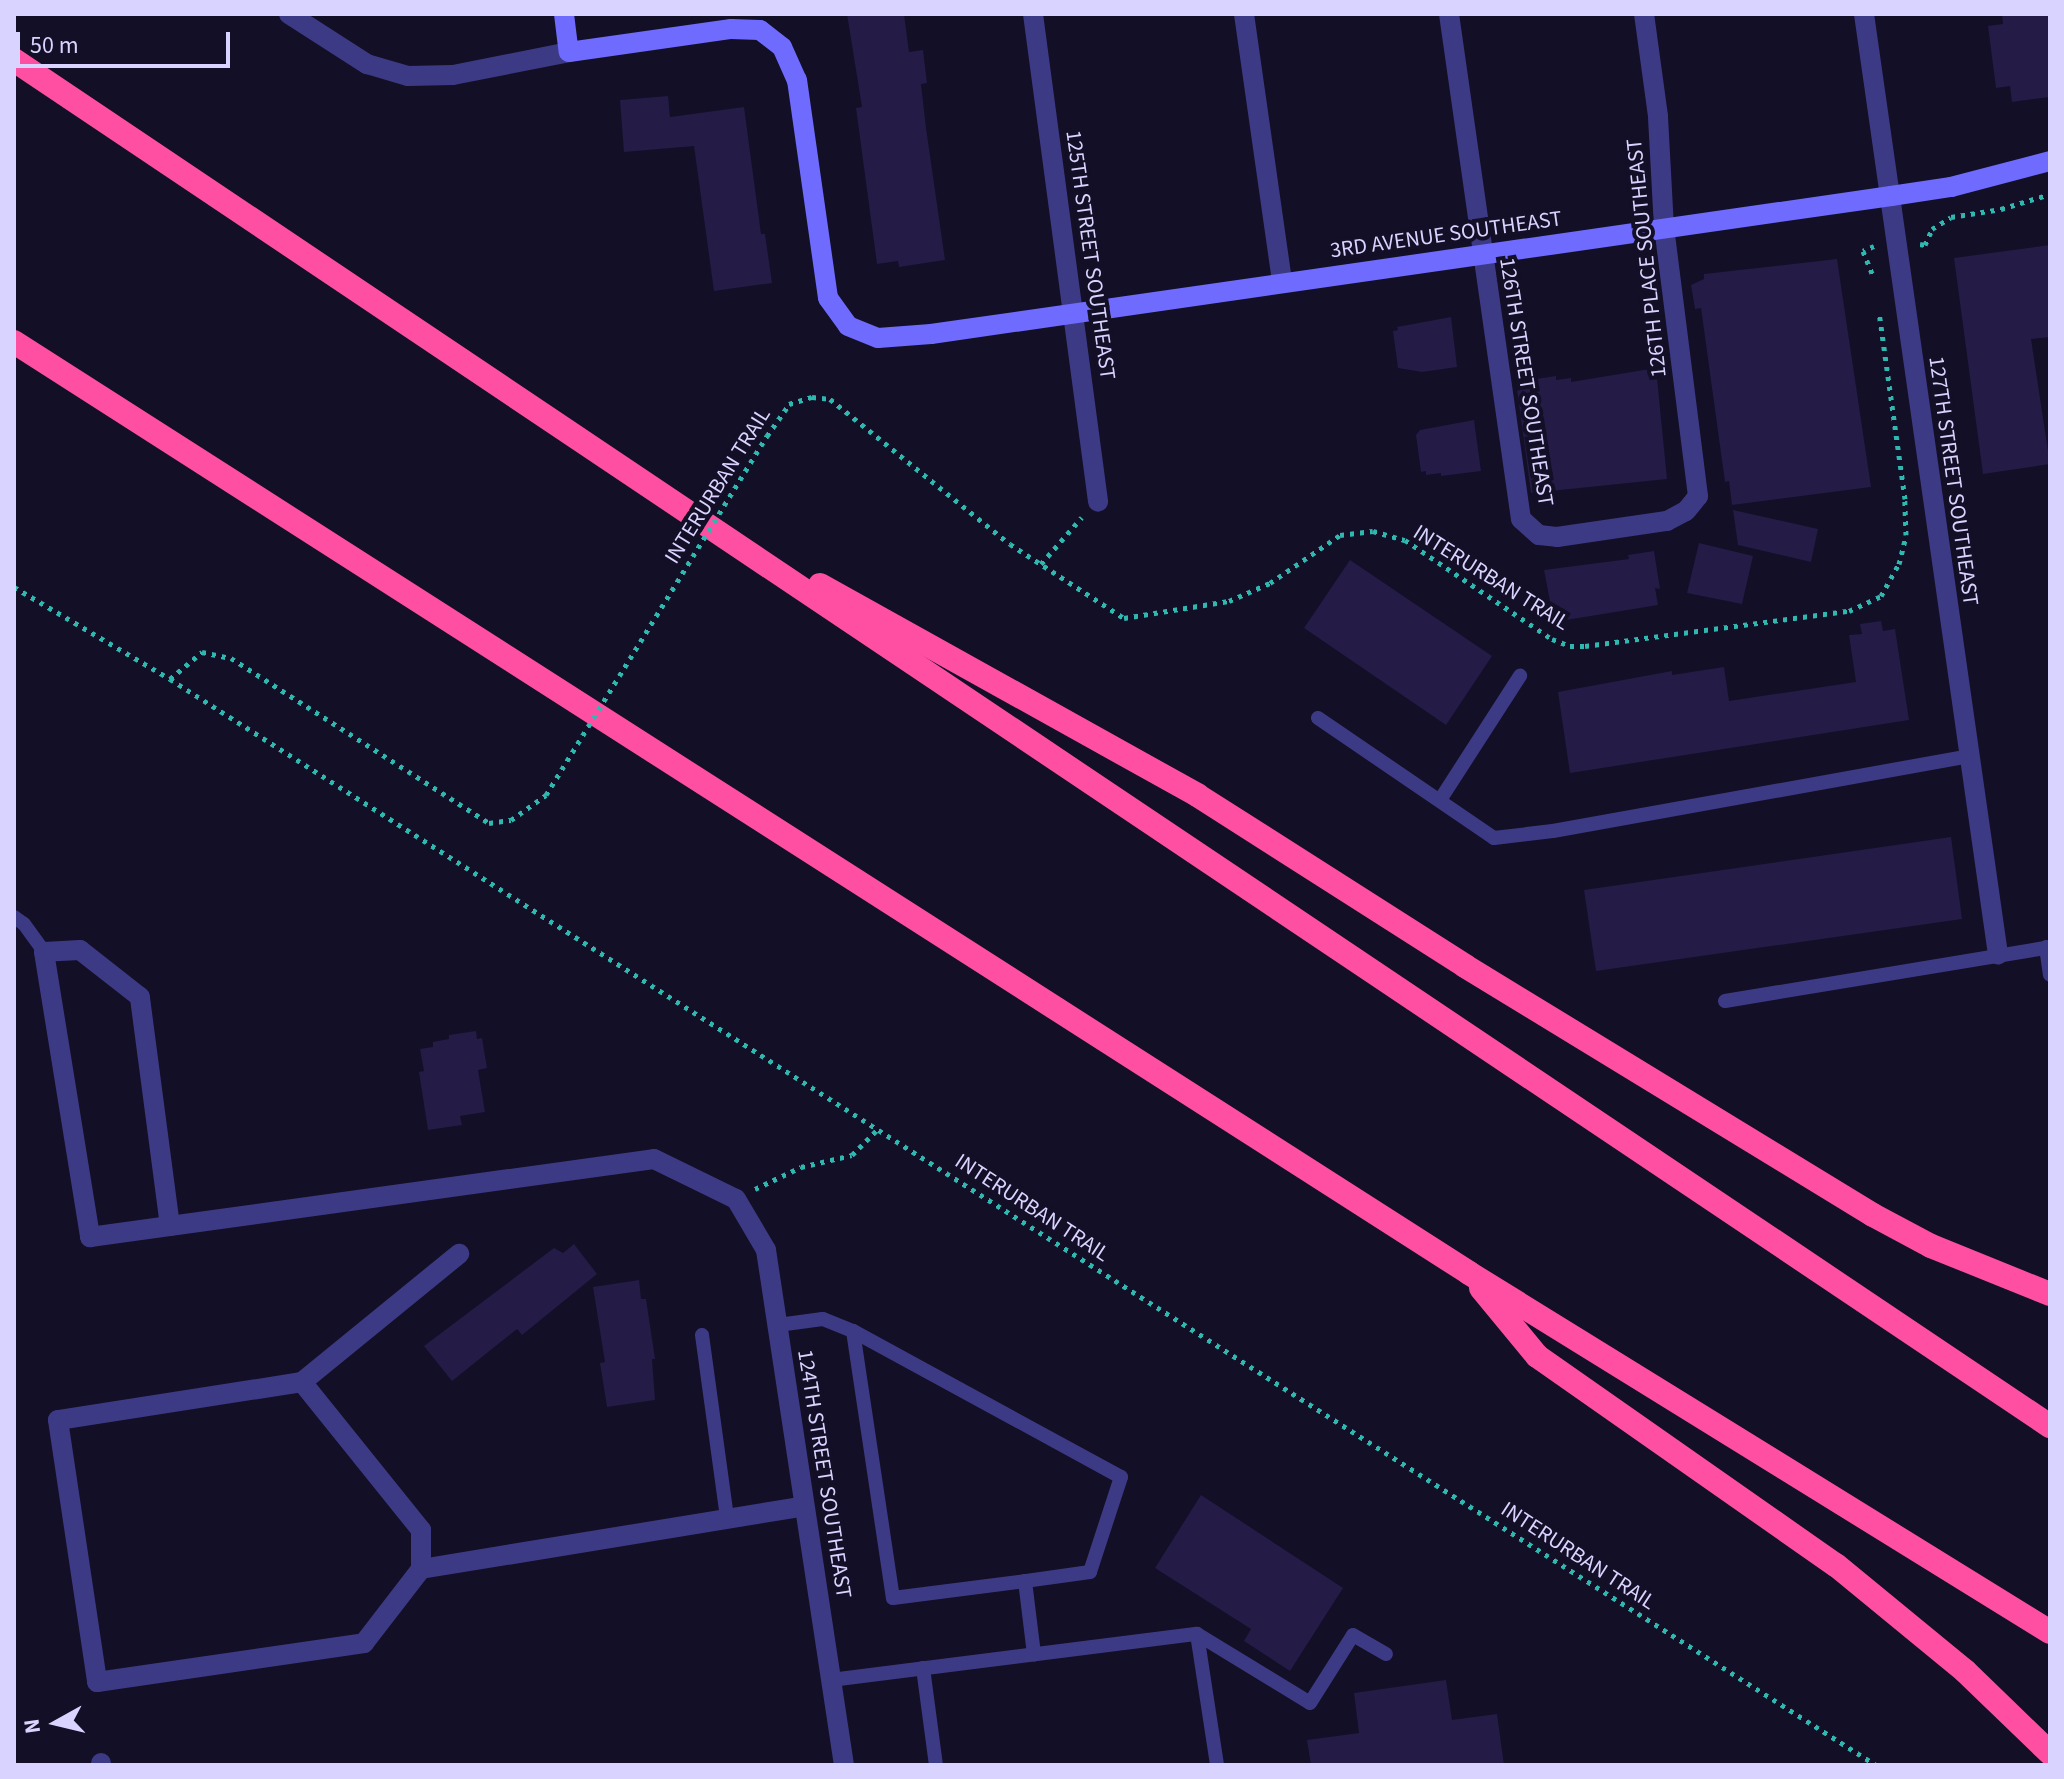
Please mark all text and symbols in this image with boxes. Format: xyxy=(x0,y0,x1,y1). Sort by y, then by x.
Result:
scale bar xyxy=(20,16,234,66)
text: 50 m xyxy=(30,28,79,63)
street label: 125TH STREET SOUTHEAST xyxy=(1059,129,1121,381)
street label: 126TH PLACE SOUTHEAST xyxy=(1621,137,1673,379)
street label: 3RD AVENUE SOUTHEAST xyxy=(1328,206,1564,264)
street label: 126TH STREET SOUTHEAST xyxy=(1493,256,1559,508)
street label: 127TH STREET SOUTHEAST xyxy=(1922,355,1984,607)
street label: INTERURBAN TRAIL xyxy=(659,403,777,569)
street label: INTERURBAN TRAIL xyxy=(1408,519,1574,637)
street label: INTERURBAN TRAIL xyxy=(950,1148,1114,1268)
street label: 124TH STREET SOUTHEAST xyxy=(791,1348,857,1600)
street label: INTERURBAN TRAIL xyxy=(1496,1496,1660,1616)
north arrow xyxy=(16,1683,96,1763)
text: N xyxy=(15,1717,49,1736)

